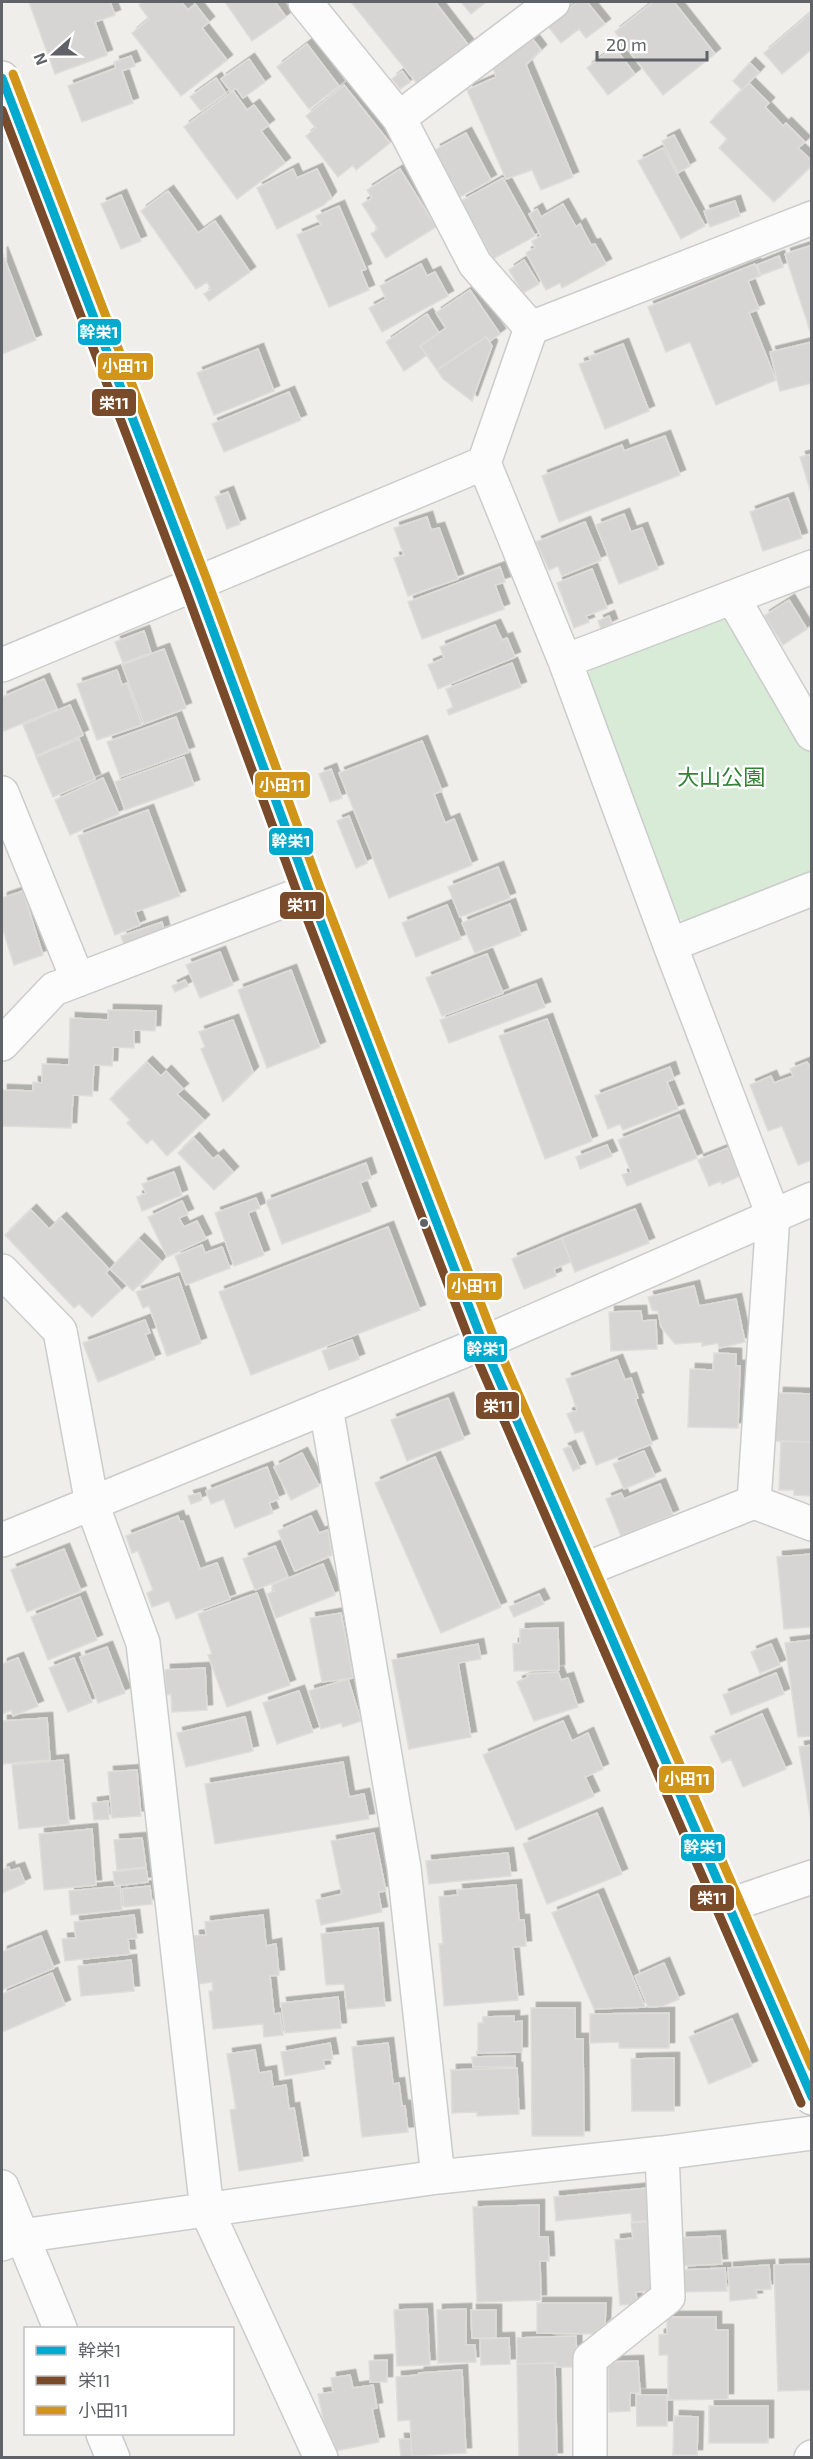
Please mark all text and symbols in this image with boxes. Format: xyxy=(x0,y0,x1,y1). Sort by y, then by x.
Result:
north arrow xyxy=(24,24,84,84)
scale bar xyxy=(597,24,706,62)
text: 20 m xyxy=(606,33,647,55)
text: N xyxy=(29,51,50,68)
line badge: 幹栄1 xyxy=(77,318,122,346)
text: 幹栄1 xyxy=(80,322,118,341)
line badge: 小田11 xyxy=(97,352,154,381)
text: 小田11 xyxy=(102,356,148,375)
line badge: 栄11 xyxy=(91,388,137,417)
text: 栄11 xyxy=(99,393,129,412)
park label: 大山公園 xyxy=(677,763,765,789)
line badge: 小田11 xyxy=(254,771,311,799)
text: 小田11 xyxy=(259,775,305,794)
line badge: 幹栄1 xyxy=(268,827,314,856)
text: 幹栄1 xyxy=(272,831,310,850)
line badge: 栄11 xyxy=(279,891,325,920)
text: 栄11 xyxy=(287,895,317,914)
unlabelled marker xyxy=(418,1217,430,1229)
line badge: 小田11 xyxy=(446,1272,503,1301)
text: 小田11 xyxy=(451,1276,497,1295)
line badge: 幹栄1 xyxy=(463,1335,508,1363)
text: 幹栄1 xyxy=(467,1339,505,1358)
line badge: 栄11 xyxy=(475,1391,520,1420)
text: 栄11 xyxy=(483,1396,513,1415)
line badge: 小田11 xyxy=(658,1765,715,1794)
text: 小田11 xyxy=(664,1769,710,1788)
line badge: 幹栄1 xyxy=(680,1833,726,1862)
text: 幹栄1 xyxy=(684,1837,722,1856)
line badge: 栄11 xyxy=(689,1884,735,1912)
text: 栄11 xyxy=(697,1888,727,1907)
legend xyxy=(24,2327,234,2435)
text: 幹栄1 xyxy=(78,2339,121,2361)
text: 栄11 xyxy=(78,2369,110,2391)
text: 小田11 xyxy=(78,2399,128,2421)

